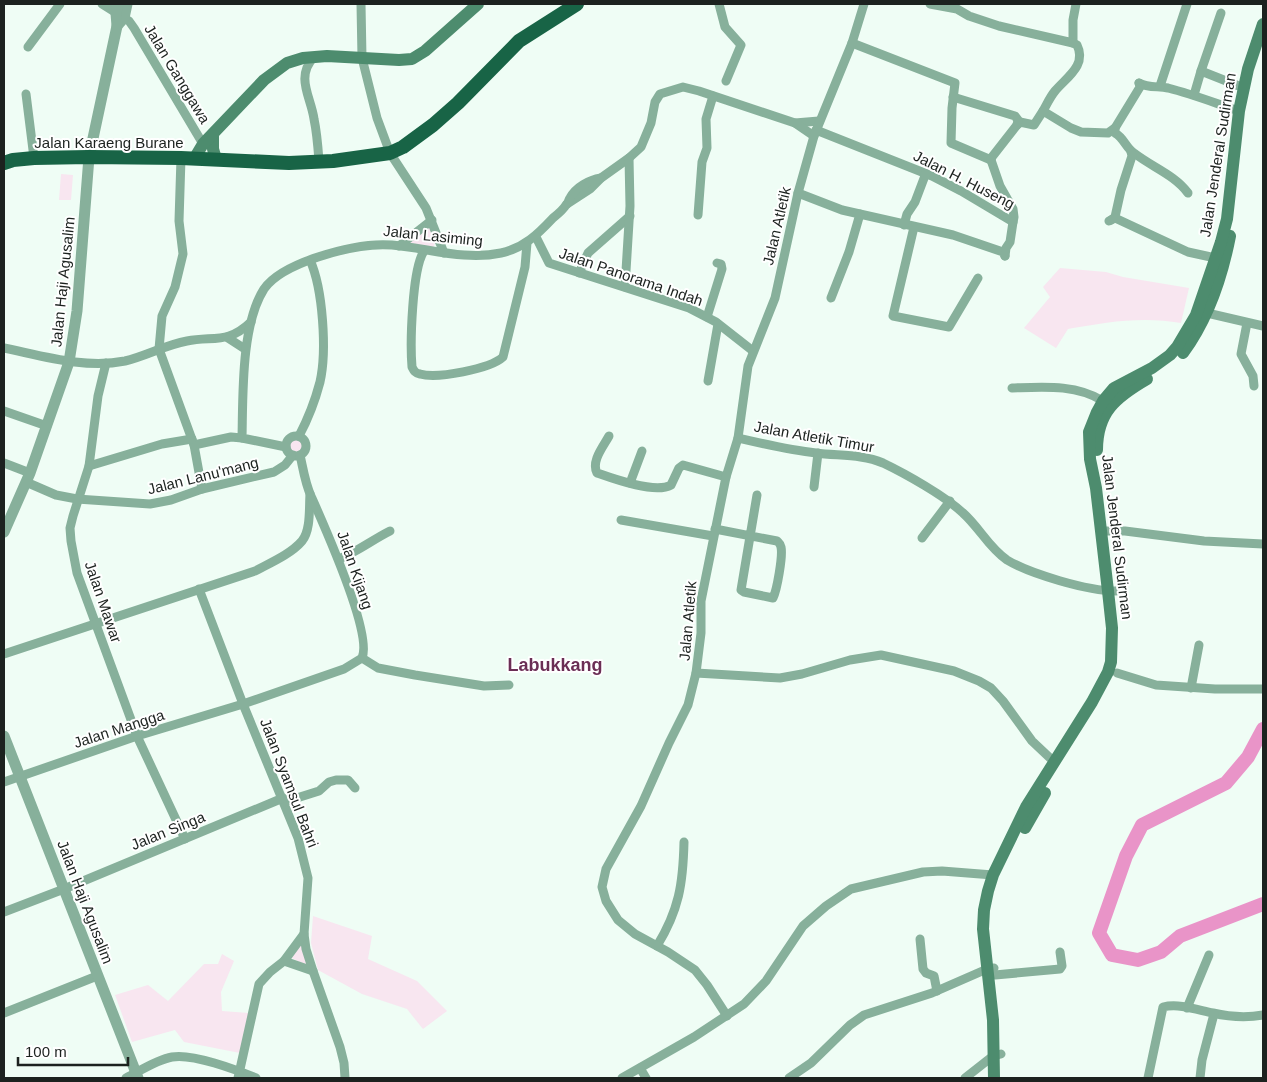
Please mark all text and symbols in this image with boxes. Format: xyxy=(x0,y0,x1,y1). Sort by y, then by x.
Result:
street label: Jalan Ganggawa xyxy=(141,21,214,127)
street label: Jalan Jenderal Sudirman xyxy=(1196,72,1239,238)
street label: Jalan Karaeng Burane xyxy=(34,134,184,151)
street label: Jalan H. Huseng xyxy=(911,147,1017,212)
street label: Jalan Atletik xyxy=(759,184,794,267)
street label: Jalan Haji Agusalim xyxy=(47,216,78,348)
street label: Jalan Lasiming xyxy=(382,222,484,249)
street label: Jalan Panorama Indah xyxy=(557,244,705,309)
street label: Jalan Atletik Timur xyxy=(753,418,875,455)
street label: Jalan Lanu'mang xyxy=(146,454,260,498)
street label: Jalan Jenderal Sudirman xyxy=(1099,454,1136,620)
street label: Jalan Kijang xyxy=(334,528,377,611)
street label: Jalan Mawar xyxy=(82,559,125,645)
street label: Jalan Atletik xyxy=(676,580,700,662)
district label: Labukkang xyxy=(507,655,603,675)
street label: Jalan Mangga xyxy=(71,706,167,751)
street label: Jalan Syamsul Bahri xyxy=(257,716,322,850)
street label: Jalan Singa xyxy=(128,808,208,853)
street label: Jalan Haji Agusalim xyxy=(54,838,117,966)
scale bar xyxy=(18,1034,128,1066)
text: 100 m xyxy=(25,1043,67,1060)

